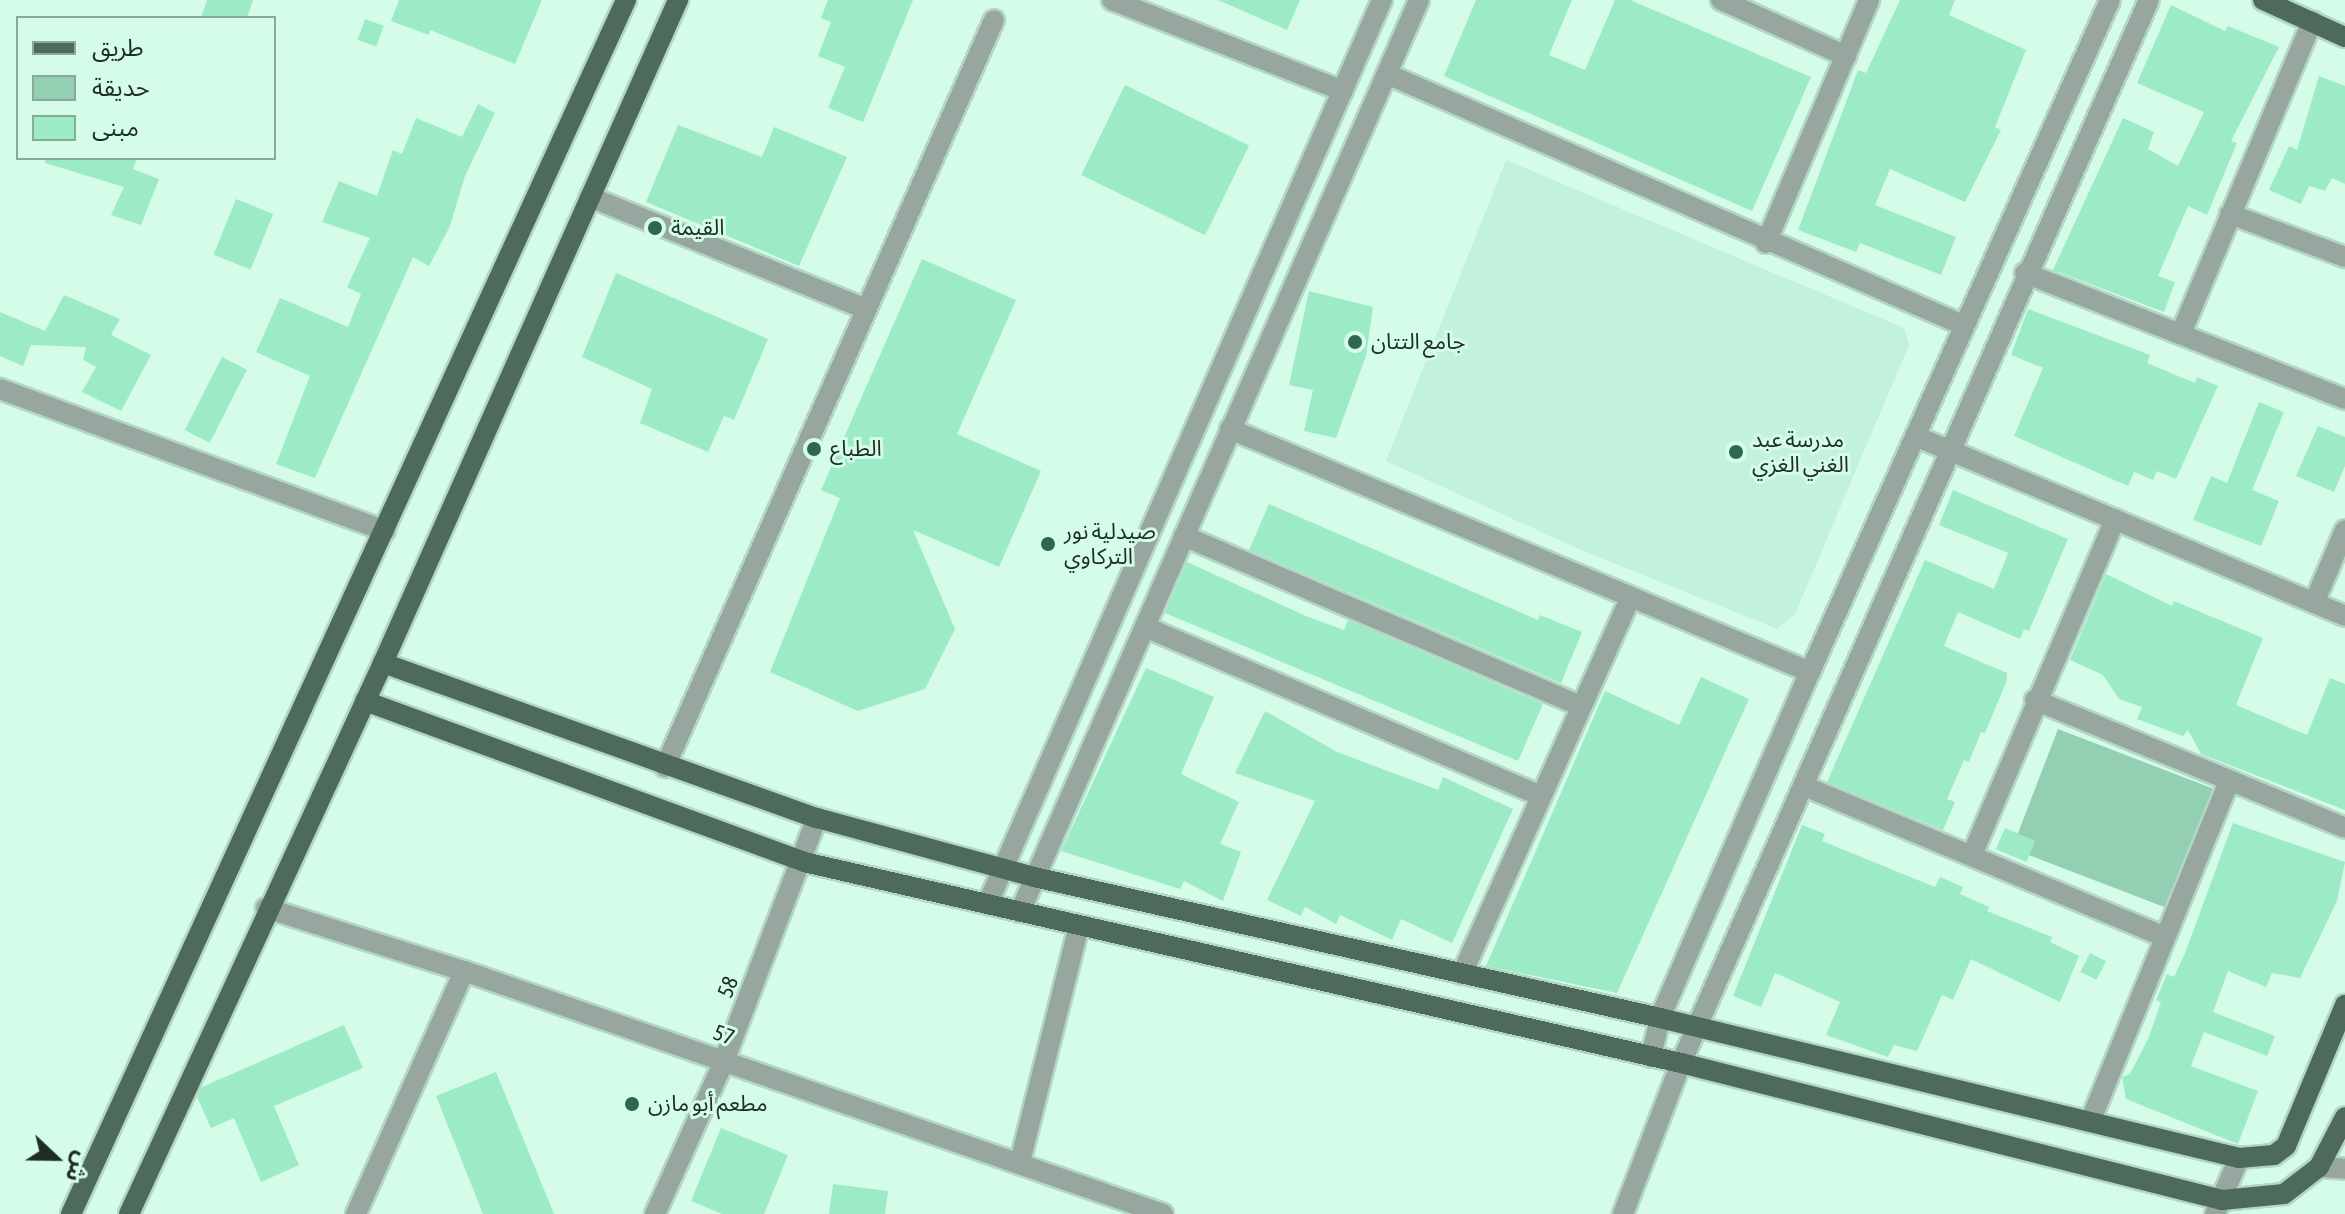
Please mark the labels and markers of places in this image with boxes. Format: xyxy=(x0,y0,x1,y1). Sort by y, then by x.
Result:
place label: القيمة xyxy=(671,215,724,241)
marker: القيمة xyxy=(646,219,664,237)
place label: جامع التتان xyxy=(1371,329,1465,355)
marker: جامع التتان xyxy=(1346,333,1364,351)
place label: مدرسة عبد الغني الغزي xyxy=(1752,426,1849,478)
place label: الطباع xyxy=(830,436,882,462)
marker: الطباع xyxy=(805,440,823,458)
marker: مدرسة عبد الغني الغزي xyxy=(1727,443,1745,461)
place label: صيدلية نور التركاوي xyxy=(1064,518,1156,570)
marker: صيدلية نور التركاوي xyxy=(1039,535,1057,553)
place label: مطعم أبو مازن xyxy=(648,1091,768,1117)
marker: مطعم أبو مازن xyxy=(623,1095,641,1113)

